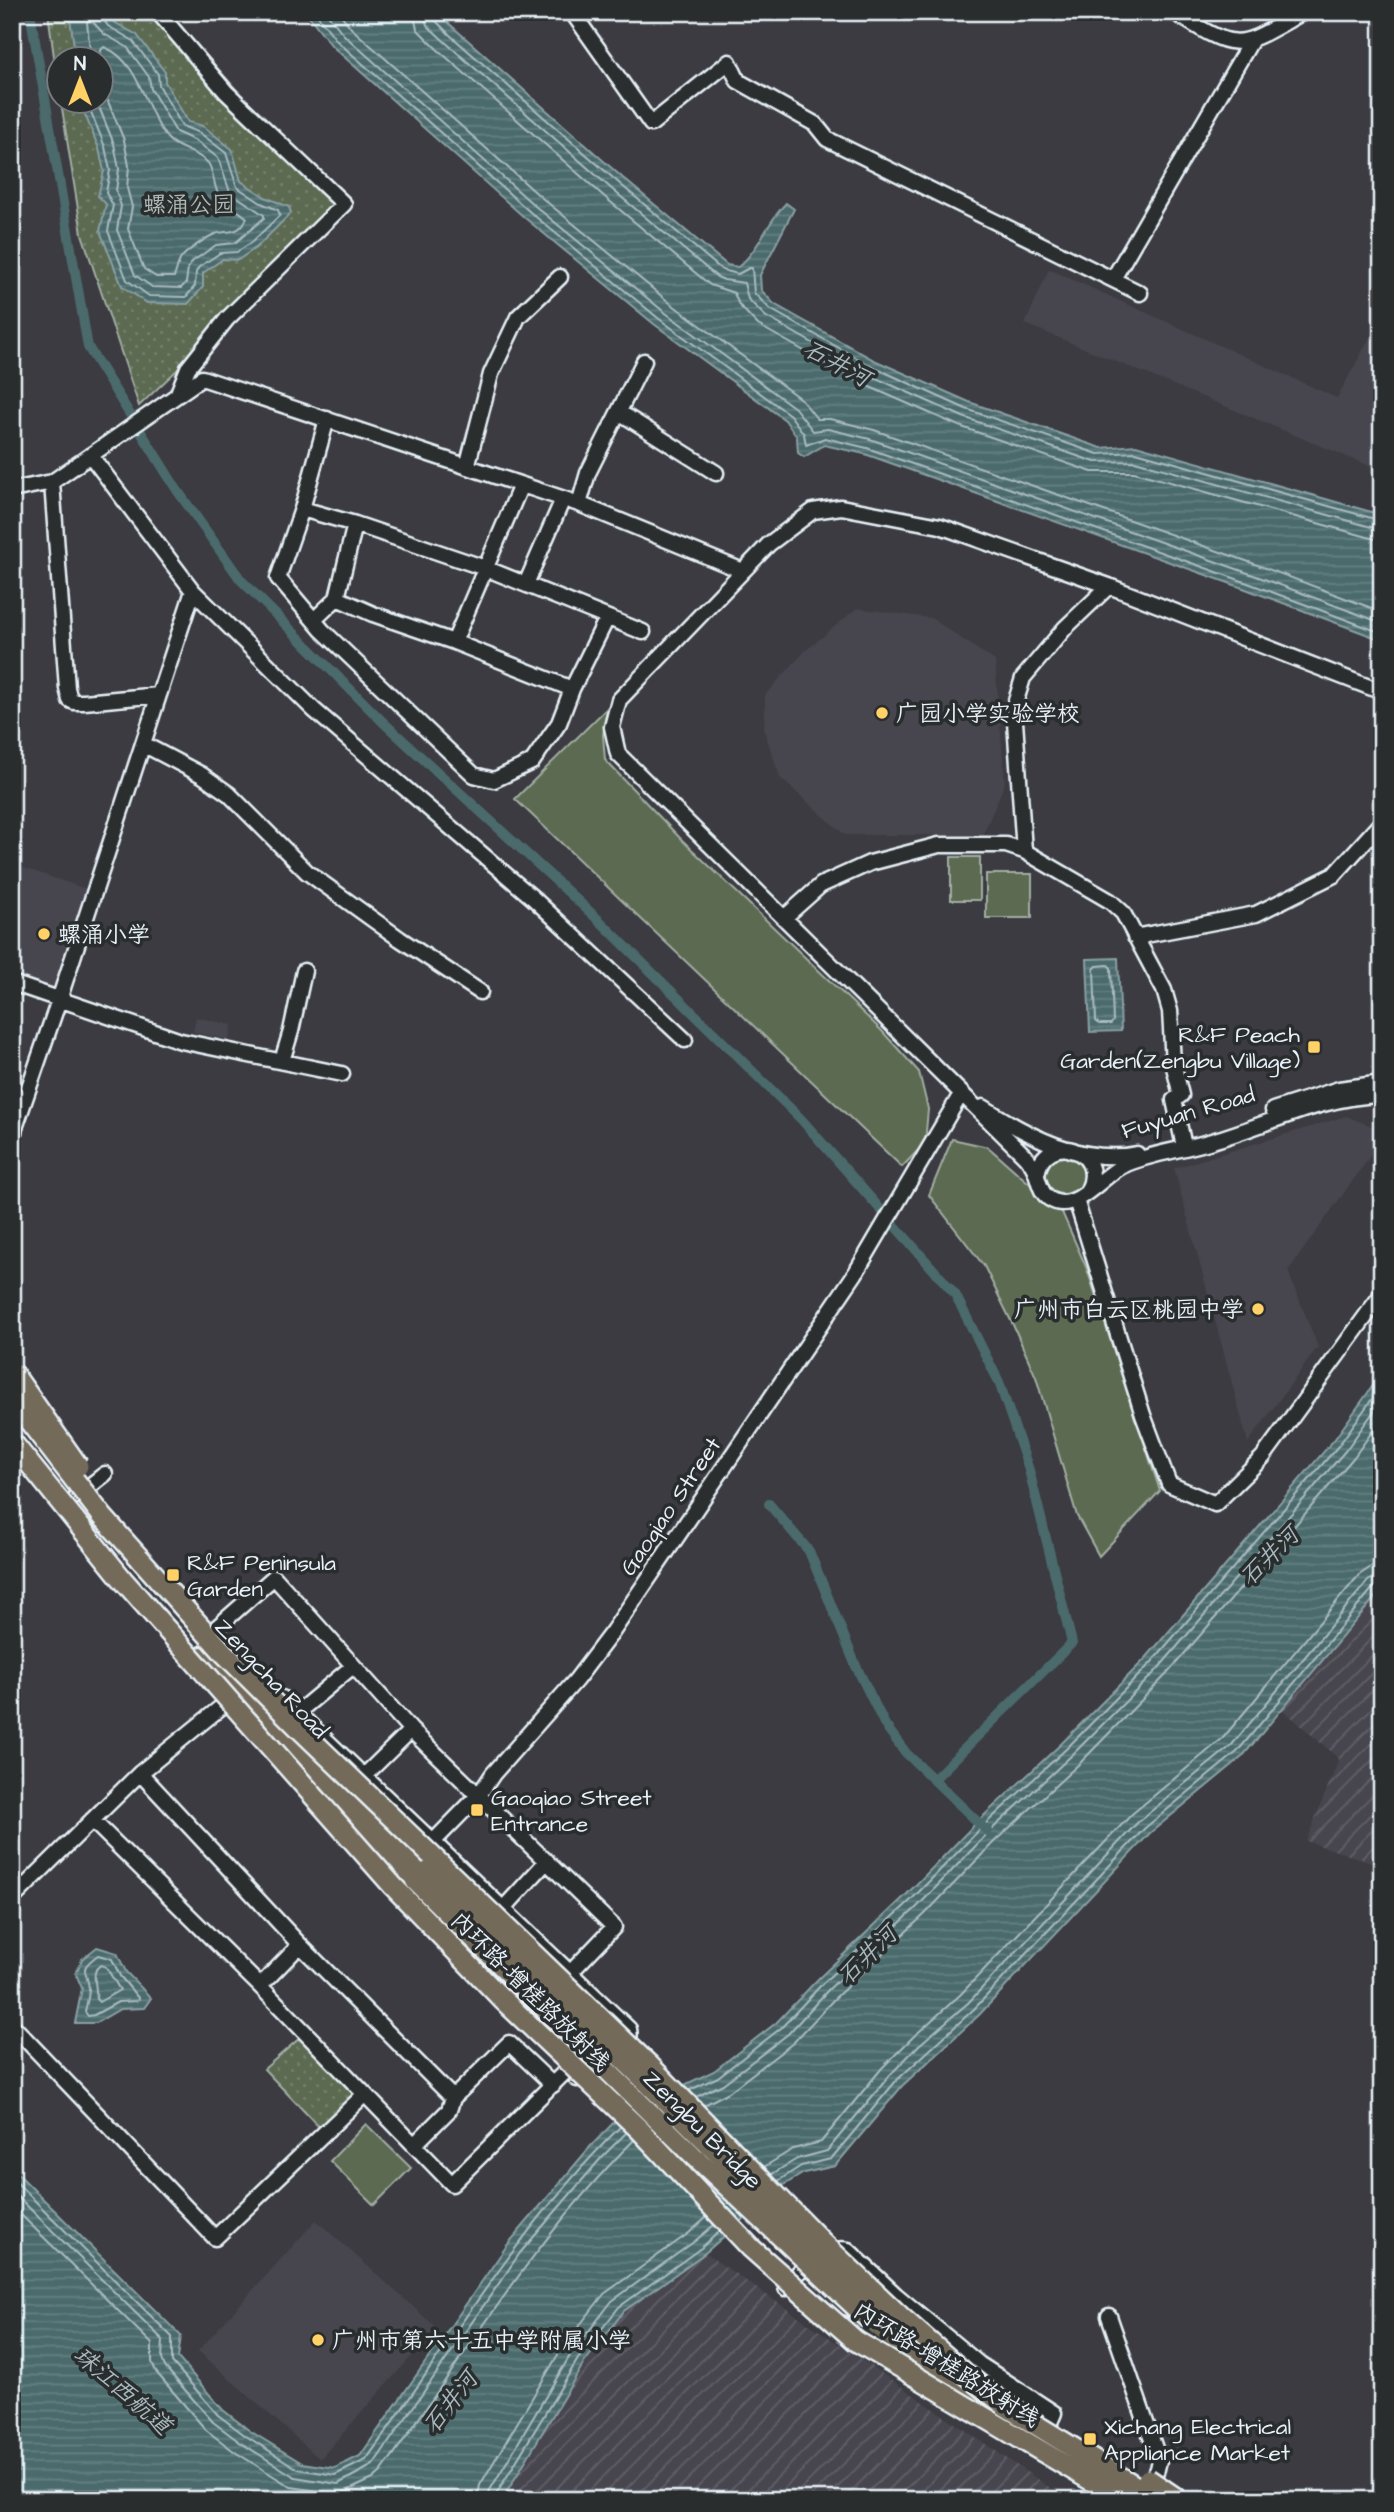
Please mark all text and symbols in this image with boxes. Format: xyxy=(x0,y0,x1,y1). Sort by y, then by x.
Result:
north arrow xyxy=(46,46,116,116)
text: N xyxy=(74,51,86,78)
park label: 螺涌公园 xyxy=(143,189,235,221)
water label: 石井河 xyxy=(797,332,880,398)
place label: 广园小学实验学校 xyxy=(896,698,1080,730)
marker: 广园小学实验学校 xyxy=(874,705,890,721)
place label: 螺涌小学 xyxy=(58,919,150,951)
marker: 螺涌小学 xyxy=(36,926,52,942)
place label: R&F Peach Garden(Zengbu Village) xyxy=(1060,1019,1301,1078)
marker: R&F Peach Garden(Zengbu Village) xyxy=(1306,1039,1322,1055)
street label: Fuyuan Road xyxy=(1118,1079,1259,1148)
place label: 广州市白云区桃园中学 xyxy=(1014,1294,1244,1326)
marker: 广州市白云区桃园中学 xyxy=(1250,1301,1266,1317)
street label: Gaoqiao Street xyxy=(613,1430,729,1582)
water label: 石井河 xyxy=(1232,1516,1310,1594)
place label: R&F Peninsula Garden xyxy=(187,1547,336,1605)
marker: R&F Peninsula Garden xyxy=(165,1567,181,1583)
street label: Zengcha Road xyxy=(206,1612,335,1747)
place label: Gaoqiao Street Entrance xyxy=(491,1782,652,1840)
marker: Gaoqiao Street Entrance xyxy=(469,1802,485,1818)
street label: 内环路-增槎路放射线 xyxy=(443,1905,617,2079)
water label: 石井河 xyxy=(830,1915,908,1993)
street label: Zengbu Bridge xyxy=(635,2063,769,2197)
street label: 内环路-增槎路放射线 xyxy=(847,2295,1046,2435)
place label: 广州市第六十五中学附属小学 xyxy=(332,2325,631,2357)
marker: 广州市第六十五中学附属小学 xyxy=(310,2332,326,2348)
water label: 珠江西航道 xyxy=(66,2339,180,2444)
water label: 石井河 xyxy=(415,2361,489,2441)
place label: Xichang Electrical Appliance Market xyxy=(1104,2411,1291,2469)
marker: Xichang Electrical Appliance Market xyxy=(1082,2431,1098,2447)

